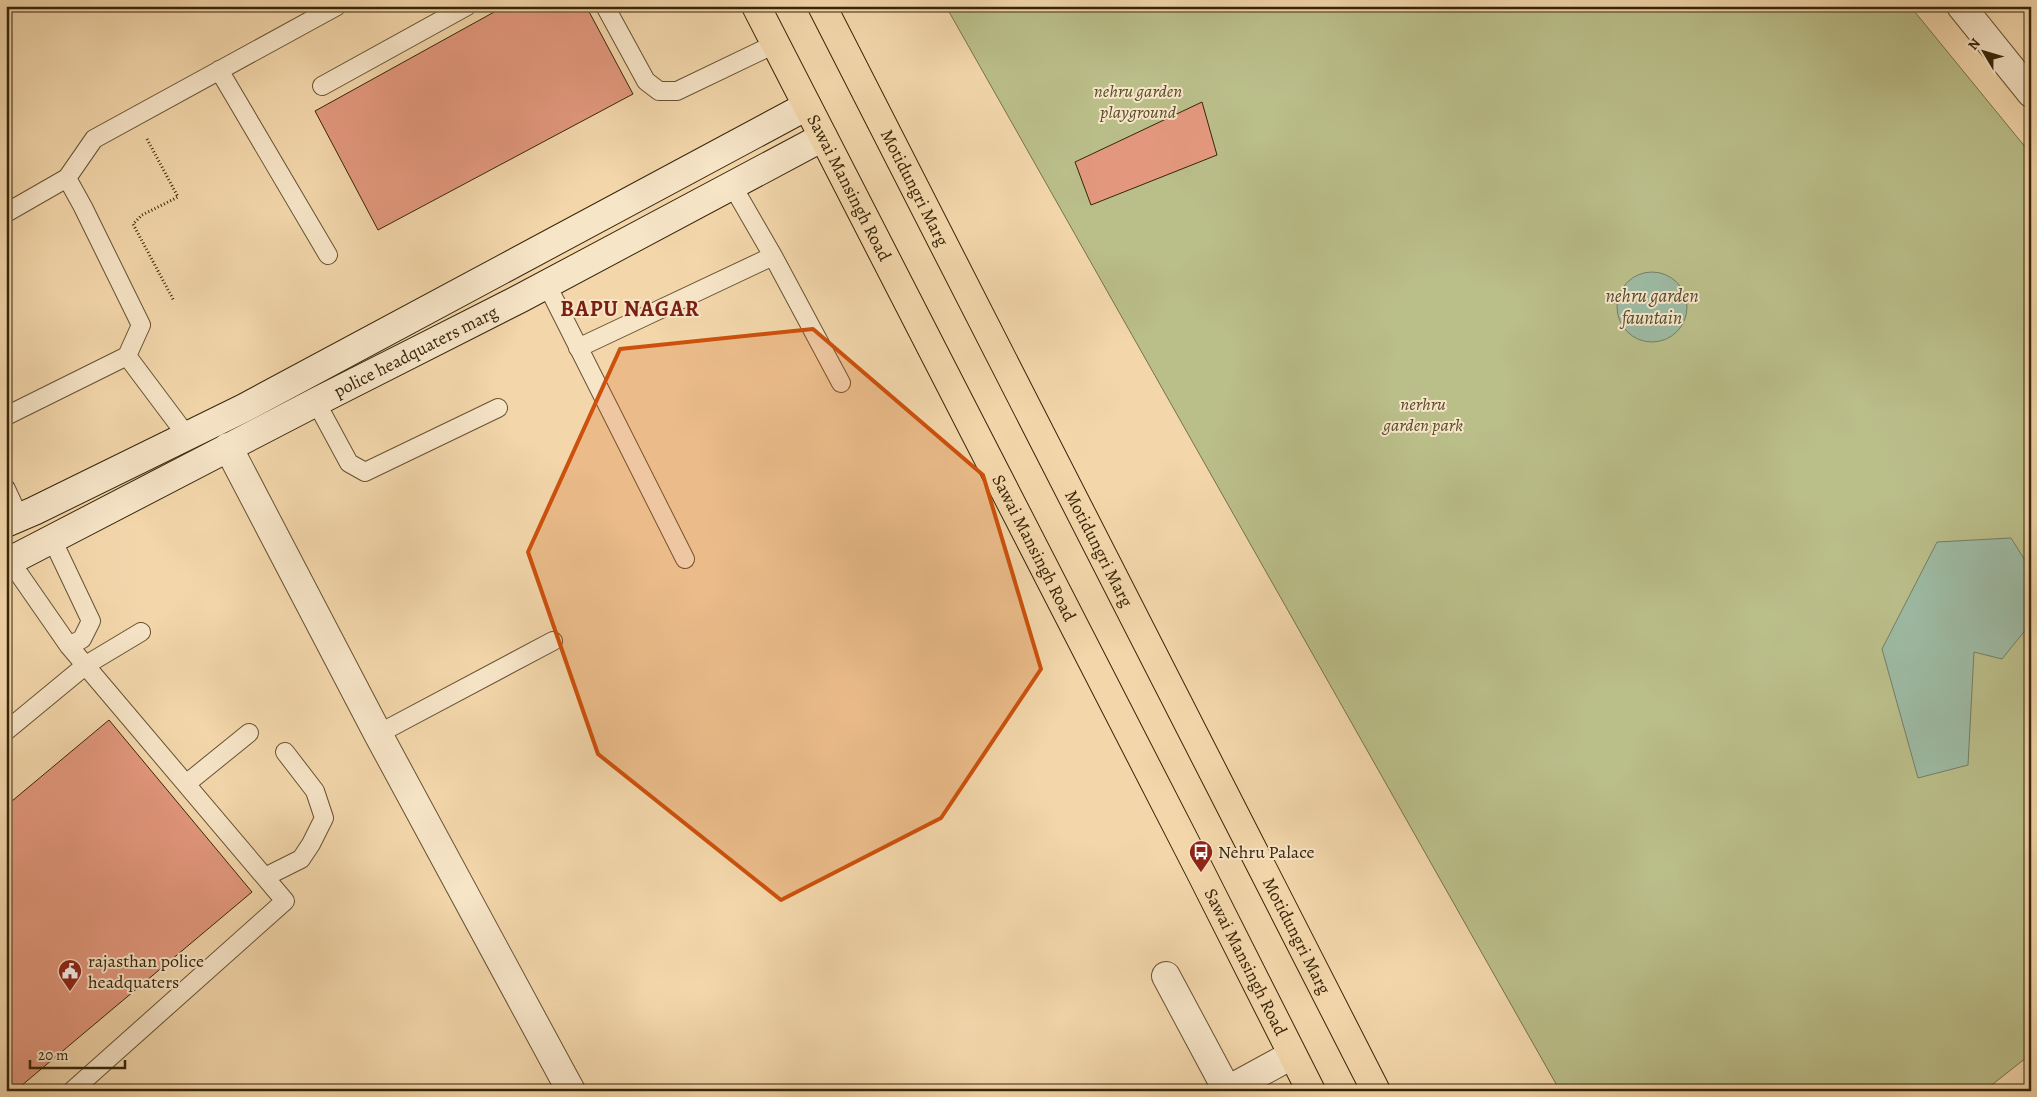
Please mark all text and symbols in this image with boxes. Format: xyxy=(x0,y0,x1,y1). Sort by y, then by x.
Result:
north arrow xyxy=(1960,28,2010,78)
text: N xyxy=(1964,34,1985,54)
park label: nehru garden playground xyxy=(1094,79,1182,124)
street label: Sawai Mansingh Road xyxy=(801,110,897,265)
street label: Motidungri Marg xyxy=(875,125,955,250)
water label: nehru garden fauntain xyxy=(1605,283,1699,331)
district label: BAPU NAGAR xyxy=(560,294,700,324)
street label: police headquaters marg xyxy=(329,300,502,403)
park label: nerhru garden park xyxy=(1381,392,1463,437)
street label: Sawai Mansingh Road xyxy=(986,470,1082,626)
street label: Motidungri Marg xyxy=(1059,486,1139,611)
bus stop icon: Nehru Palace xyxy=(1188,839,1214,873)
place label: Nehru Palace xyxy=(1218,840,1315,864)
street label: Motidungri Marg xyxy=(1257,873,1337,998)
street label: Sawai Mansingh Road xyxy=(1199,884,1293,1040)
place label: rajasthan police headquaters xyxy=(88,949,204,994)
public building icon: rajasthan police headquaters xyxy=(57,958,83,992)
scale bar xyxy=(30,1037,125,1069)
text: 20 m xyxy=(38,1045,69,1065)

